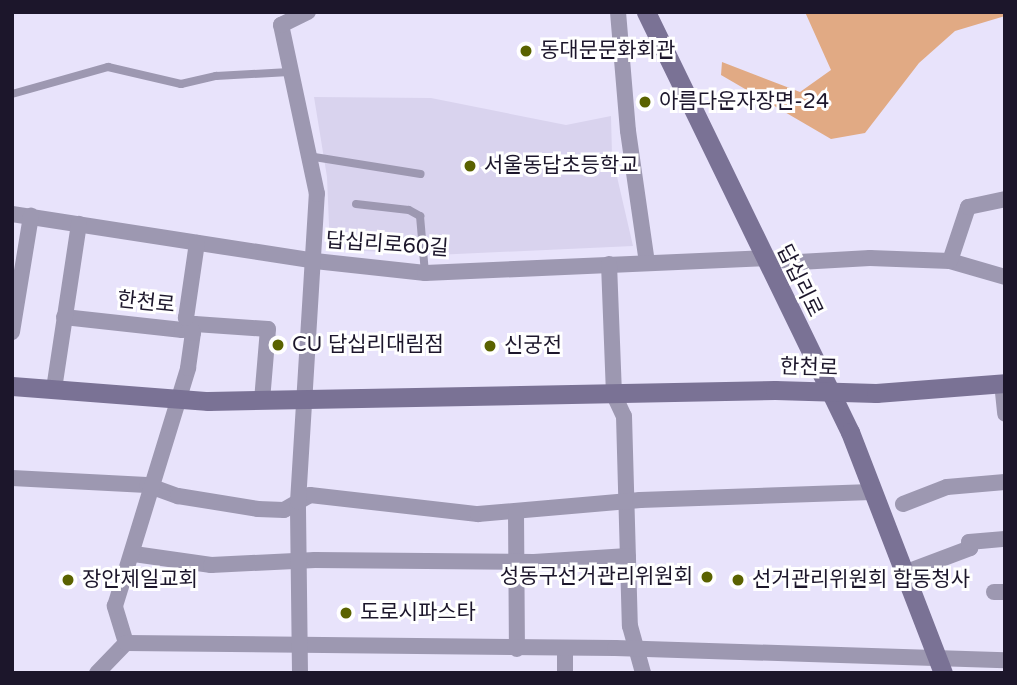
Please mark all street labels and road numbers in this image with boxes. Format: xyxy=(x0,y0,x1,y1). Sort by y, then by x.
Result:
street label: 답십리로60길 xyxy=(325,228,449,262)
street label: 답십리로 xyxy=(771,241,827,321)
street label: 한천로 xyxy=(116,287,176,319)
street label: 한천로 xyxy=(780,354,838,382)

